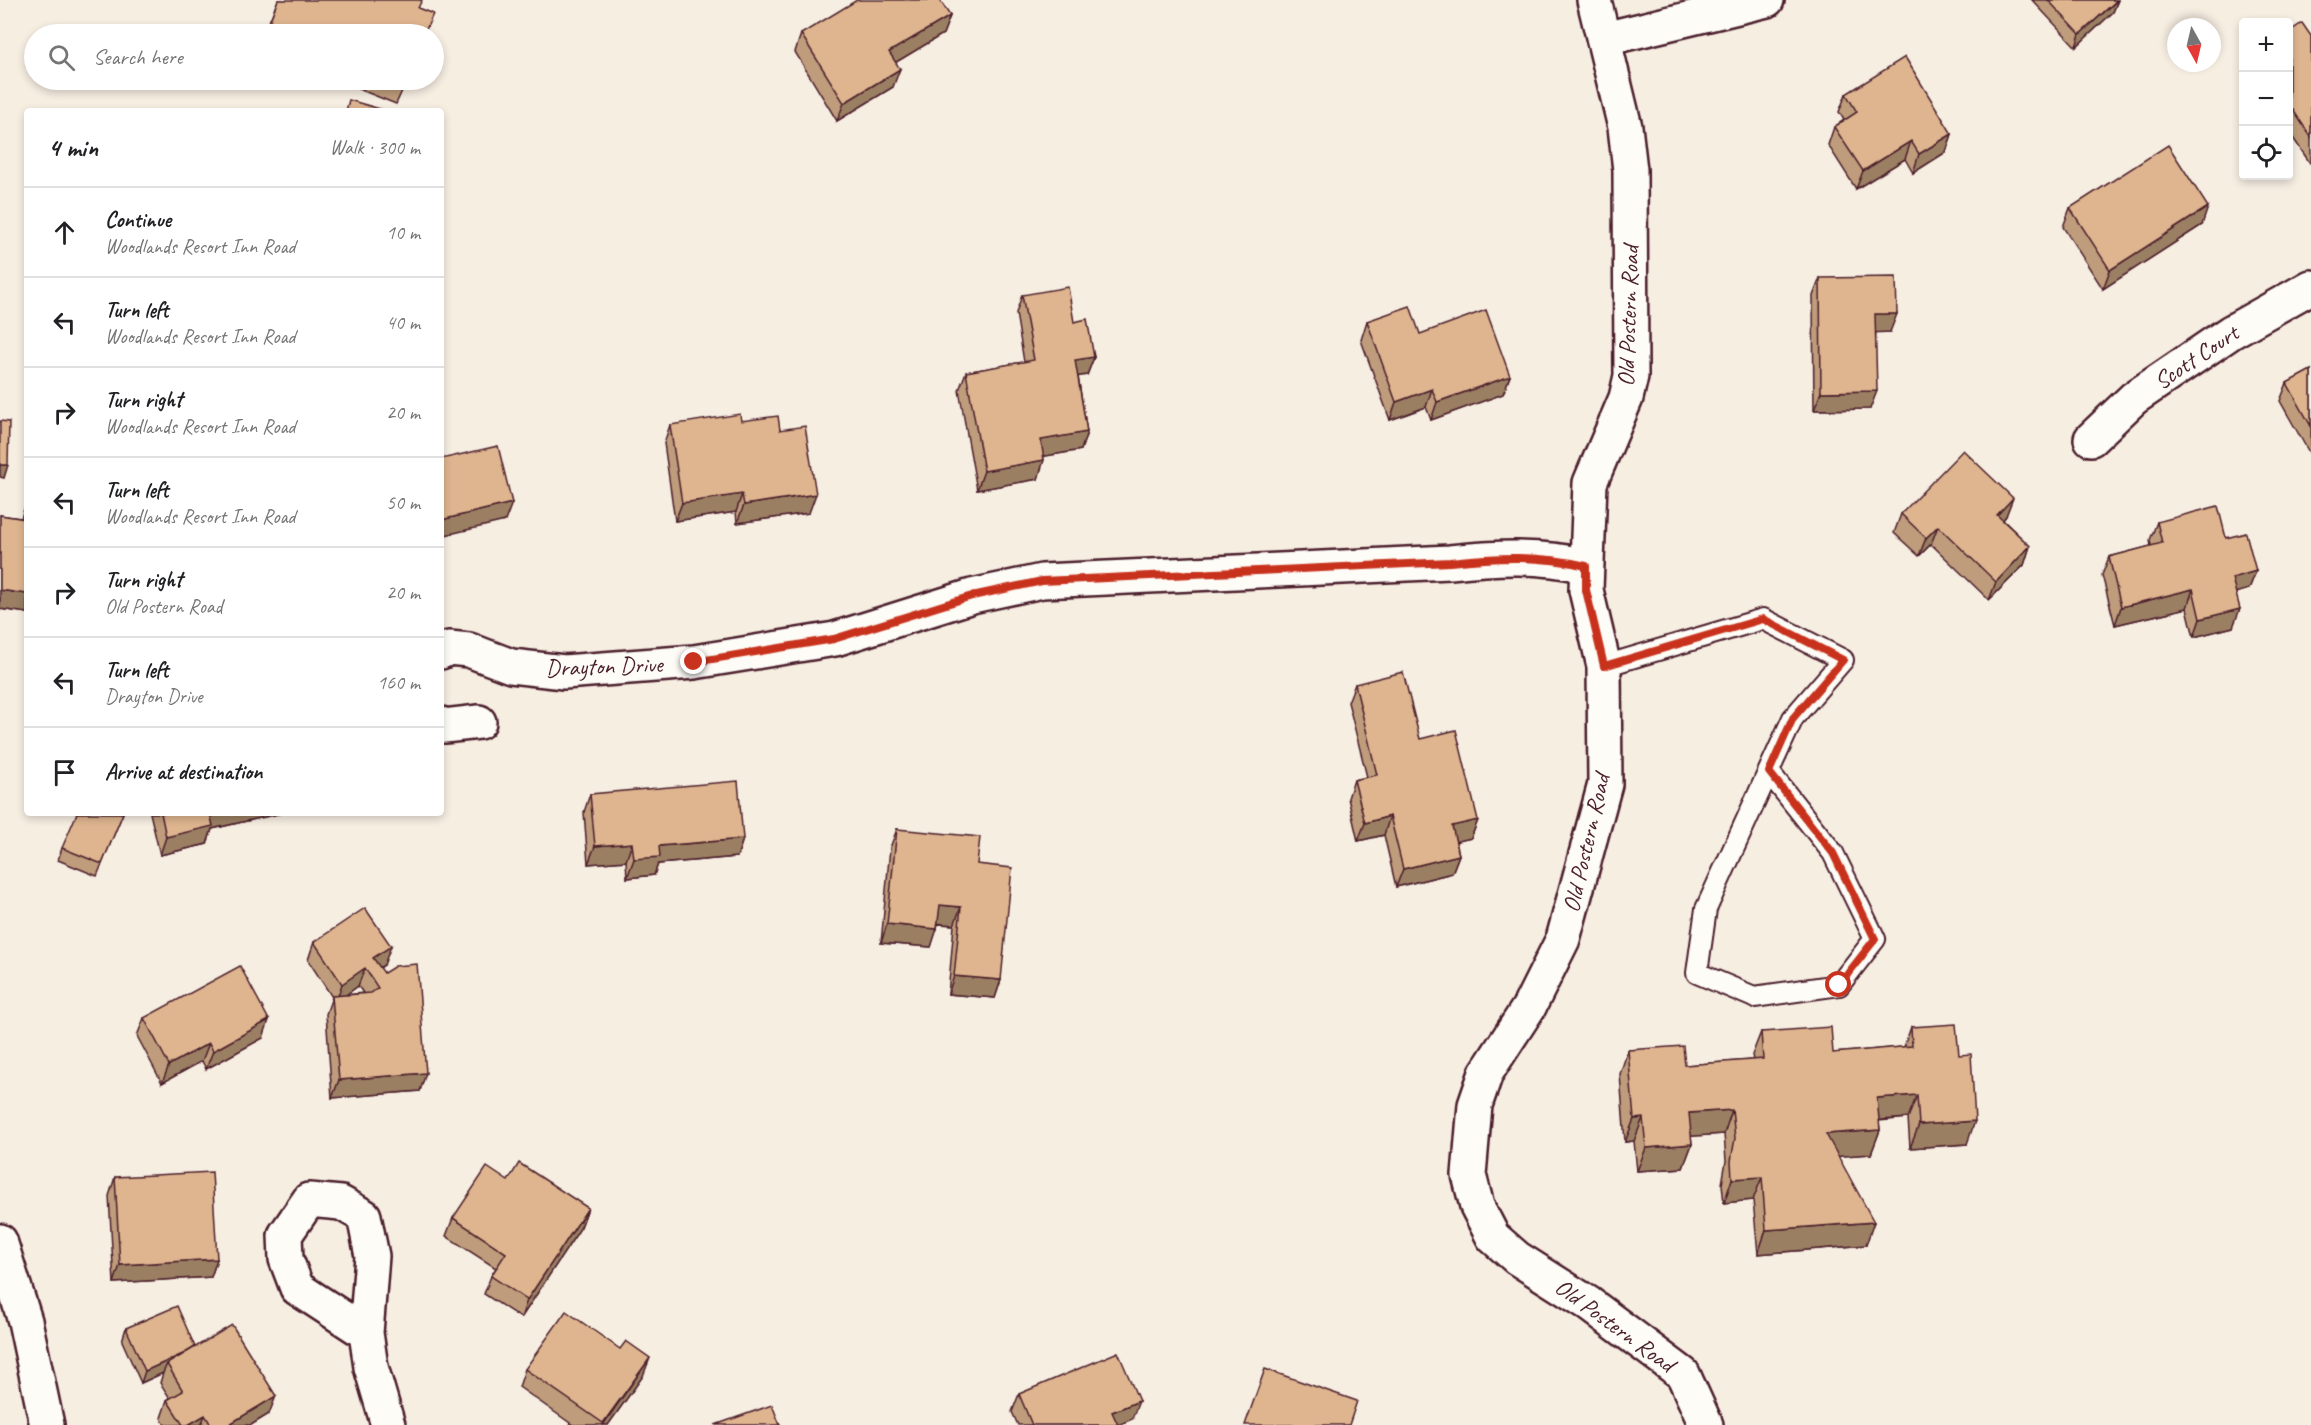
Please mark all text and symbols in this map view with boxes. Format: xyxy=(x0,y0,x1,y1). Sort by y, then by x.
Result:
north arrow xyxy=(2167,18,2221,72)
map controls xyxy=(2239,18,2293,180)
button: + xyxy=(2239,18,2293,72)
search box xyxy=(24,24,444,90)
icon: search xyxy=(45,41,78,74)
text: Search here xyxy=(93,43,183,71)
button: − xyxy=(2239,72,2293,126)
button: locate xyxy=(2239,126,2293,180)
text: 4 min xyxy=(48,131,98,164)
text: Walk · 300 m xyxy=(330,135,420,160)
text: Continue xyxy=(105,206,171,234)
icon: ahead xyxy=(48,216,81,249)
text: 10 m xyxy=(386,220,420,245)
text: Woodlands Resort Inn Road xyxy=(105,234,295,259)
street label: Old Postern Road xyxy=(1611,242,1646,387)
text: Turn left xyxy=(105,296,169,324)
icon: left xyxy=(48,306,81,339)
text: 40 m xyxy=(386,310,420,335)
street label: Scott Court xyxy=(2148,317,2246,396)
text: Woodlands Resort Inn Road xyxy=(105,324,295,349)
text: Turn right xyxy=(105,386,182,414)
icon: right xyxy=(48,396,81,429)
text: 20 m xyxy=(386,400,420,425)
text: Woodlands Resort Inn Road xyxy=(105,414,295,439)
text: Turn left xyxy=(105,476,169,504)
icon: left xyxy=(48,486,81,519)
text: 50 m xyxy=(386,490,420,515)
text: Woodlands Resort Inn Road xyxy=(105,504,295,529)
text: Turn right xyxy=(105,566,182,594)
icon: right xyxy=(48,576,81,609)
text: 20 m xyxy=(386,580,420,605)
text: Old Postern Road xyxy=(105,594,222,619)
route end xyxy=(680,648,706,674)
street label: Drayton Drive xyxy=(545,649,665,683)
text: Turn left xyxy=(105,656,169,684)
icon: left xyxy=(48,666,81,699)
text: 160 m xyxy=(377,670,420,695)
text: Drayton Drive xyxy=(105,684,203,709)
icon: arrive xyxy=(48,756,81,789)
text: Arrive at destination xyxy=(105,758,262,786)
street label: Old Postern Road xyxy=(1556,768,1617,915)
route start xyxy=(1825,971,1851,997)
street label: Old Postern Road xyxy=(1549,1271,1684,1381)

